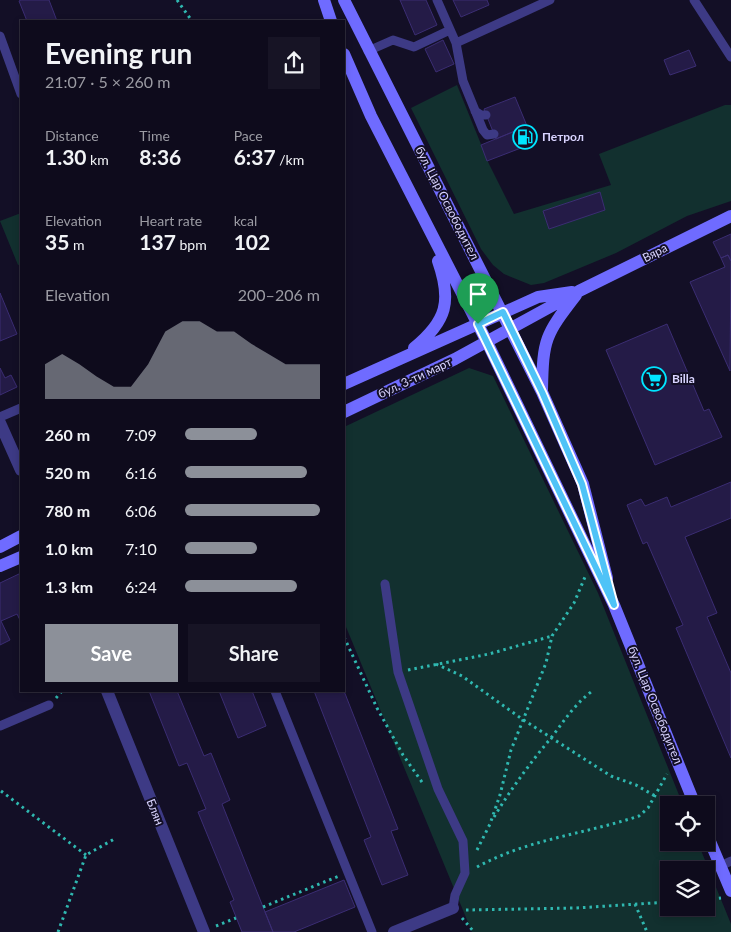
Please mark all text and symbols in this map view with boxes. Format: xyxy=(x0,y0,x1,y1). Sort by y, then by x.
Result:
text: Evening run xyxy=(45,36,192,70)
button: share xyxy=(268,37,320,89)
text: 21:07 · 5 × 260 m xyxy=(45,72,170,91)
fuel station icon: Петрол xyxy=(512,124,538,150)
text: Distance xyxy=(45,127,99,144)
text: Time xyxy=(139,127,170,144)
text: Pace xyxy=(234,127,263,144)
place label: Петрол xyxy=(542,129,584,144)
street label: бул. Цар Освободител xyxy=(412,143,483,262)
text: 1.30 xyxy=(45,144,87,169)
text: 8:36 xyxy=(139,144,181,169)
text: 6:37 xyxy=(234,144,276,169)
text: km xyxy=(87,151,109,168)
text: /km xyxy=(276,151,304,168)
text: Elevation xyxy=(45,212,102,229)
text: Heart rate xyxy=(139,212,202,229)
text: kcal xyxy=(234,212,257,229)
text: 35 xyxy=(45,229,69,254)
text: 137 xyxy=(139,229,176,254)
text: 102 xyxy=(234,229,270,254)
text: m xyxy=(69,236,84,253)
text: bpm xyxy=(176,236,207,253)
street label: Вяра xyxy=(640,240,670,265)
pin xyxy=(457,273,499,324)
icon: arrive xyxy=(464,280,492,308)
text: Elevation xyxy=(45,285,110,304)
text: 200–206 m xyxy=(238,285,320,304)
street label: бул. 3-ти март xyxy=(376,354,454,401)
supermarket icon: Billa xyxy=(641,366,667,392)
place label: Billa xyxy=(672,371,695,386)
text: 260 m xyxy=(45,425,90,444)
text: 7:09 xyxy=(125,425,157,444)
text: 520 m xyxy=(45,463,90,482)
text: 6:16 xyxy=(125,463,157,482)
text: 780 m xyxy=(45,501,90,520)
text: 6:06 xyxy=(125,501,157,520)
text: 1.0 km xyxy=(45,539,93,558)
text: 7:10 xyxy=(125,539,157,558)
text: 1.3 km xyxy=(45,577,93,596)
text: 6:24 xyxy=(125,577,157,596)
button: Save xyxy=(45,624,178,682)
button: Share xyxy=(188,624,320,682)
street label: бул. Цар Освободител xyxy=(625,644,686,766)
street label: Блян xyxy=(143,796,167,827)
map controls xyxy=(660,796,715,916)
button: locate xyxy=(660,796,715,851)
button: layers xyxy=(660,861,715,916)

